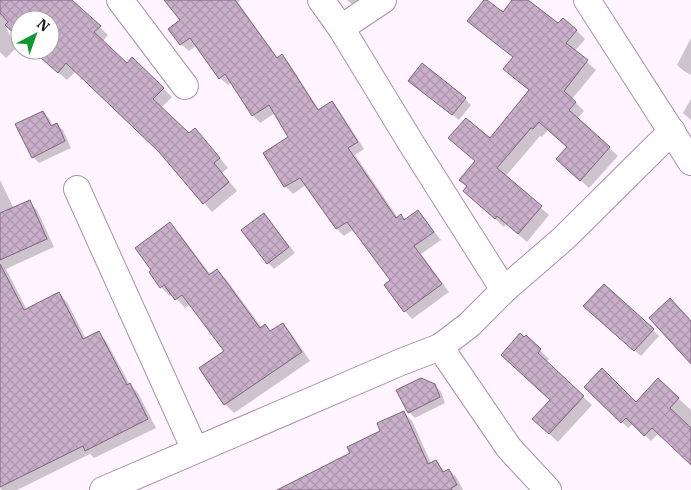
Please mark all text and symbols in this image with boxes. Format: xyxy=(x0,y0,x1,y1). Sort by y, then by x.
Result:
north arrow xyxy=(10,10,60,60)
text: N xyxy=(33,15,54,36)

